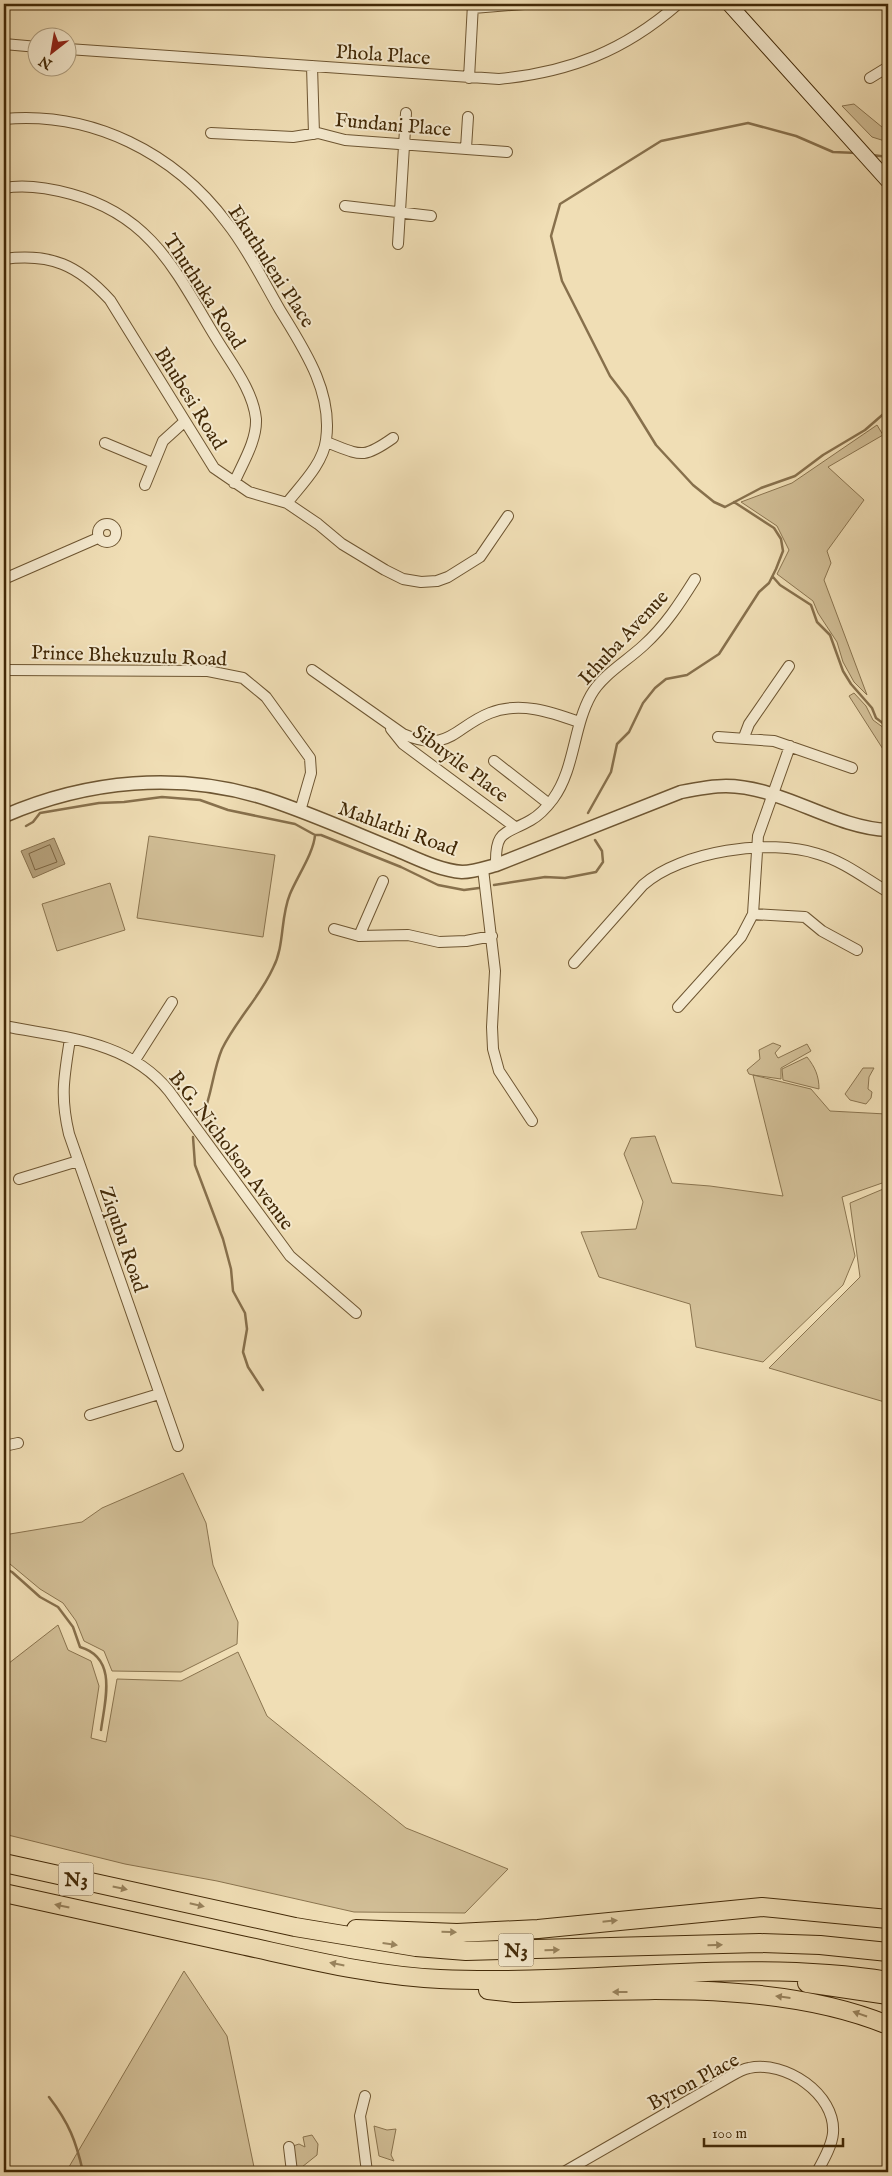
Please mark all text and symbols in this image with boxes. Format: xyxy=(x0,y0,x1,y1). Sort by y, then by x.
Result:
north arrow xyxy=(28,28,78,78)
street label: Phola Place xyxy=(335,40,431,71)
text: N xyxy=(36,51,57,74)
street label: Fundani Place xyxy=(334,108,452,143)
street label: Ekuthuleni Place xyxy=(222,201,320,333)
street label: Thuthuka Road xyxy=(157,230,250,354)
street label: Bhubesi Road xyxy=(148,343,231,455)
street label: Ithuba Avenue xyxy=(574,585,675,691)
street label: Prince Bhekuzulu Road xyxy=(31,641,228,672)
street label: Sibuyile Place xyxy=(407,720,513,809)
street label: Mahlathi Road xyxy=(335,796,461,863)
street label: B.G. Nicholson Avenue xyxy=(163,1066,299,1235)
street label: Ziqubu Road xyxy=(93,1183,152,1296)
road number: N3 xyxy=(58,1862,94,1896)
one-way arrow xyxy=(112,1885,128,1893)
one-way arrow xyxy=(54,1901,70,1909)
one-way arrow xyxy=(189,1902,205,1910)
one-way arrow xyxy=(603,1917,619,1925)
one-way arrow xyxy=(441,1929,457,1937)
road number: N3 xyxy=(498,1934,534,1966)
one-way arrow xyxy=(383,1940,399,1948)
one-way arrow xyxy=(707,1940,723,1948)
one-way arrow xyxy=(545,1945,561,1953)
one-way arrow xyxy=(329,1960,345,1968)
one-way arrow xyxy=(612,1988,628,1996)
one-way arrow xyxy=(774,1993,790,2001)
one-way arrow xyxy=(852,2010,867,2018)
street label: Byron Place xyxy=(644,2048,744,2117)
scale bar xyxy=(704,2116,843,2148)
text: 100 m xyxy=(712,2124,748,2143)

